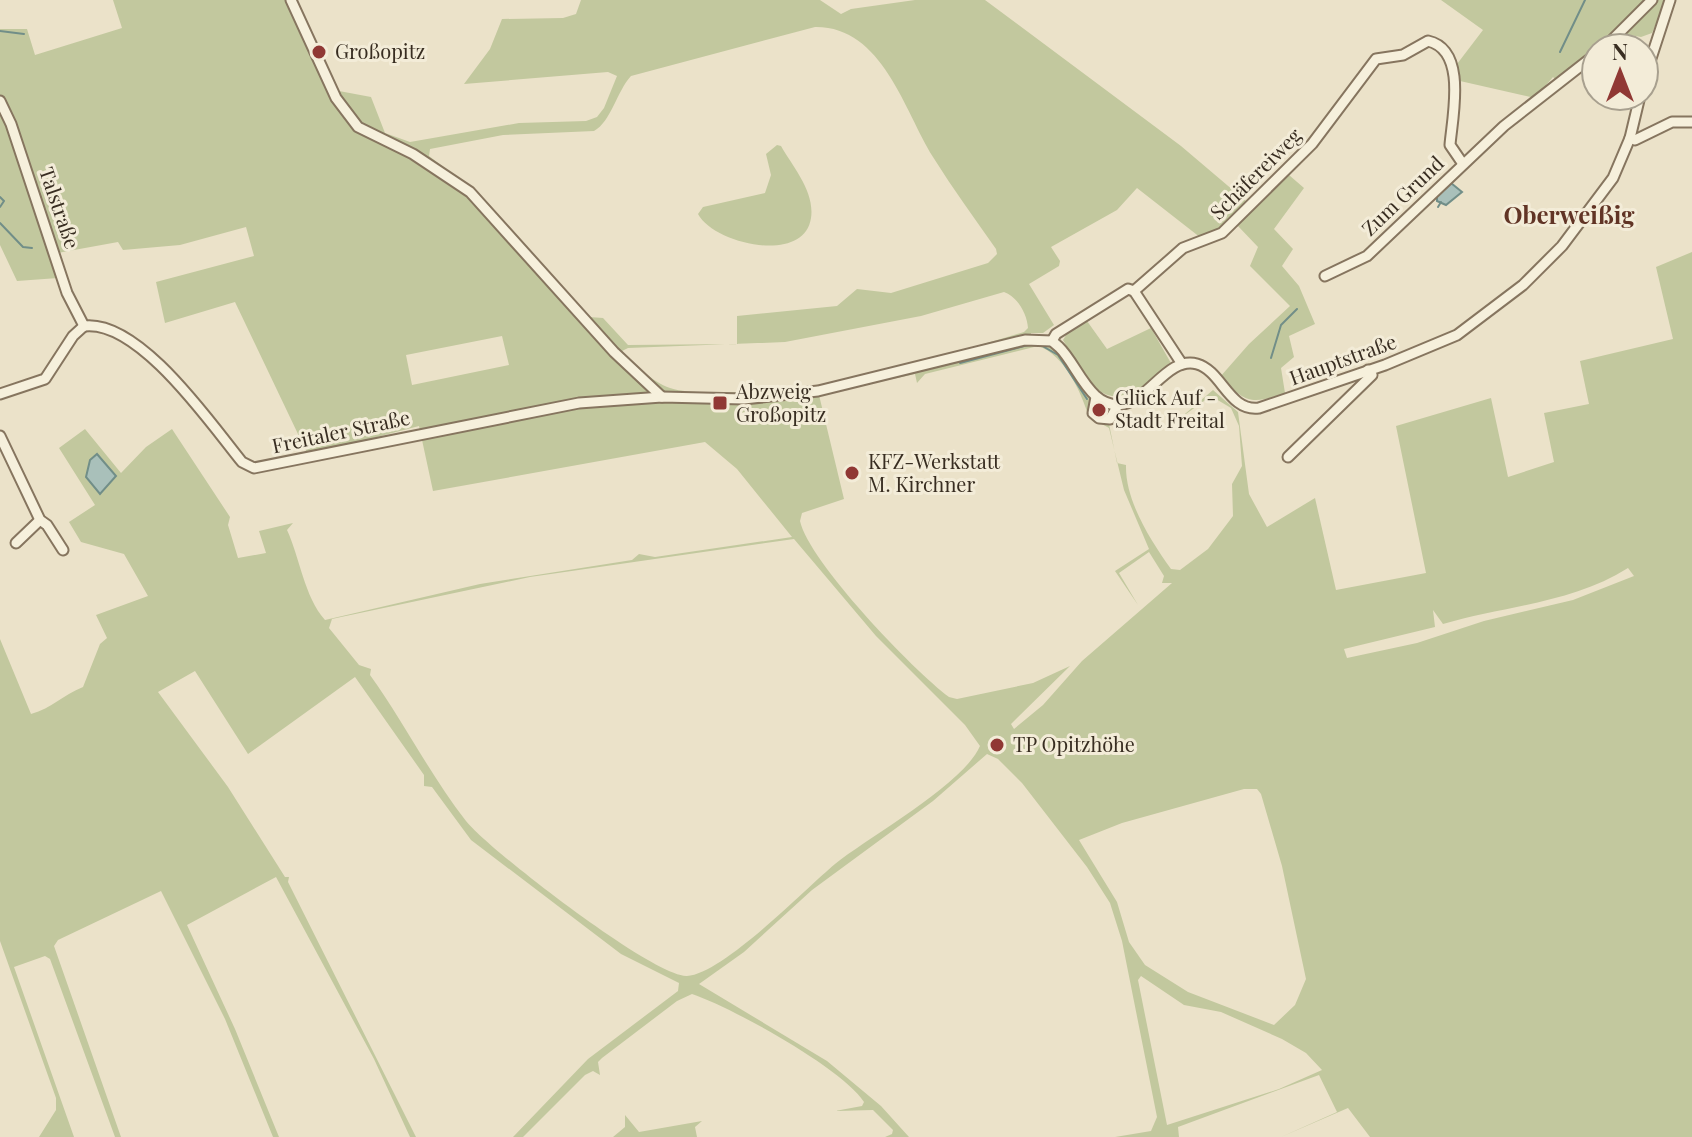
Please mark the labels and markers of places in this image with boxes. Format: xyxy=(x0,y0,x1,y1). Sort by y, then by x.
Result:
place label: Großopitz xyxy=(335,37,425,64)
marker: Großopitz xyxy=(310,43,328,61)
place label: Abzweig Großopitz xyxy=(735,377,826,427)
place label: Glück Auf - Stadt Freital xyxy=(1115,383,1225,433)
marker: Abzweig Großopitz xyxy=(711,394,729,412)
marker: Glück Auf - Stadt Freital xyxy=(1090,401,1108,419)
place label: KFZ-Werkstatt M. Kirchner xyxy=(868,447,1001,497)
marker: KFZ-Werkstatt M. Kirchner xyxy=(843,464,861,482)
place label: TP Opitzhöhe xyxy=(1013,730,1135,757)
marker: TP Opitzhöhe xyxy=(988,736,1006,754)

